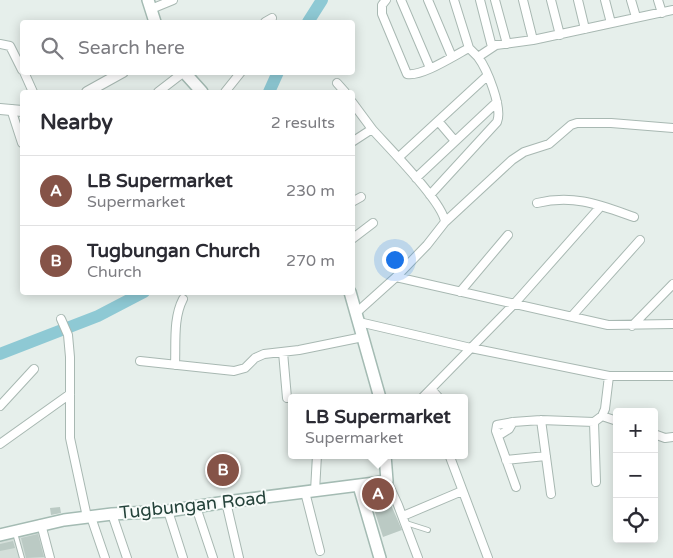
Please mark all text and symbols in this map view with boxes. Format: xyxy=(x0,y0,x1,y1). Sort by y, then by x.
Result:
search box xyxy=(20,20,355,75)
icon: search xyxy=(38,34,66,62)
text: Search here xyxy=(78,37,185,59)
text: Nearby xyxy=(40,110,113,135)
text: 2 results xyxy=(271,113,335,133)
text: LB Supermarket xyxy=(87,170,233,192)
text: A xyxy=(50,181,62,201)
text: 230 m xyxy=(286,181,335,201)
text: Supermarket xyxy=(87,192,185,212)
text: Tugbungan Church xyxy=(87,240,260,262)
your location xyxy=(382,247,408,273)
text: B xyxy=(50,251,62,271)
text: 270 m xyxy=(286,251,335,271)
text: Church xyxy=(87,262,142,282)
popup xyxy=(288,394,468,459)
text: LB Supermarket xyxy=(305,406,451,428)
map controls xyxy=(613,408,658,543)
button: + xyxy=(613,408,658,453)
text: Supermarket xyxy=(305,428,403,448)
pin: B xyxy=(207,451,239,489)
button: − xyxy=(613,453,658,498)
pin: A xyxy=(362,475,394,513)
street label: Tugbungan Road xyxy=(118,486,268,524)
button: locate xyxy=(613,498,658,543)

